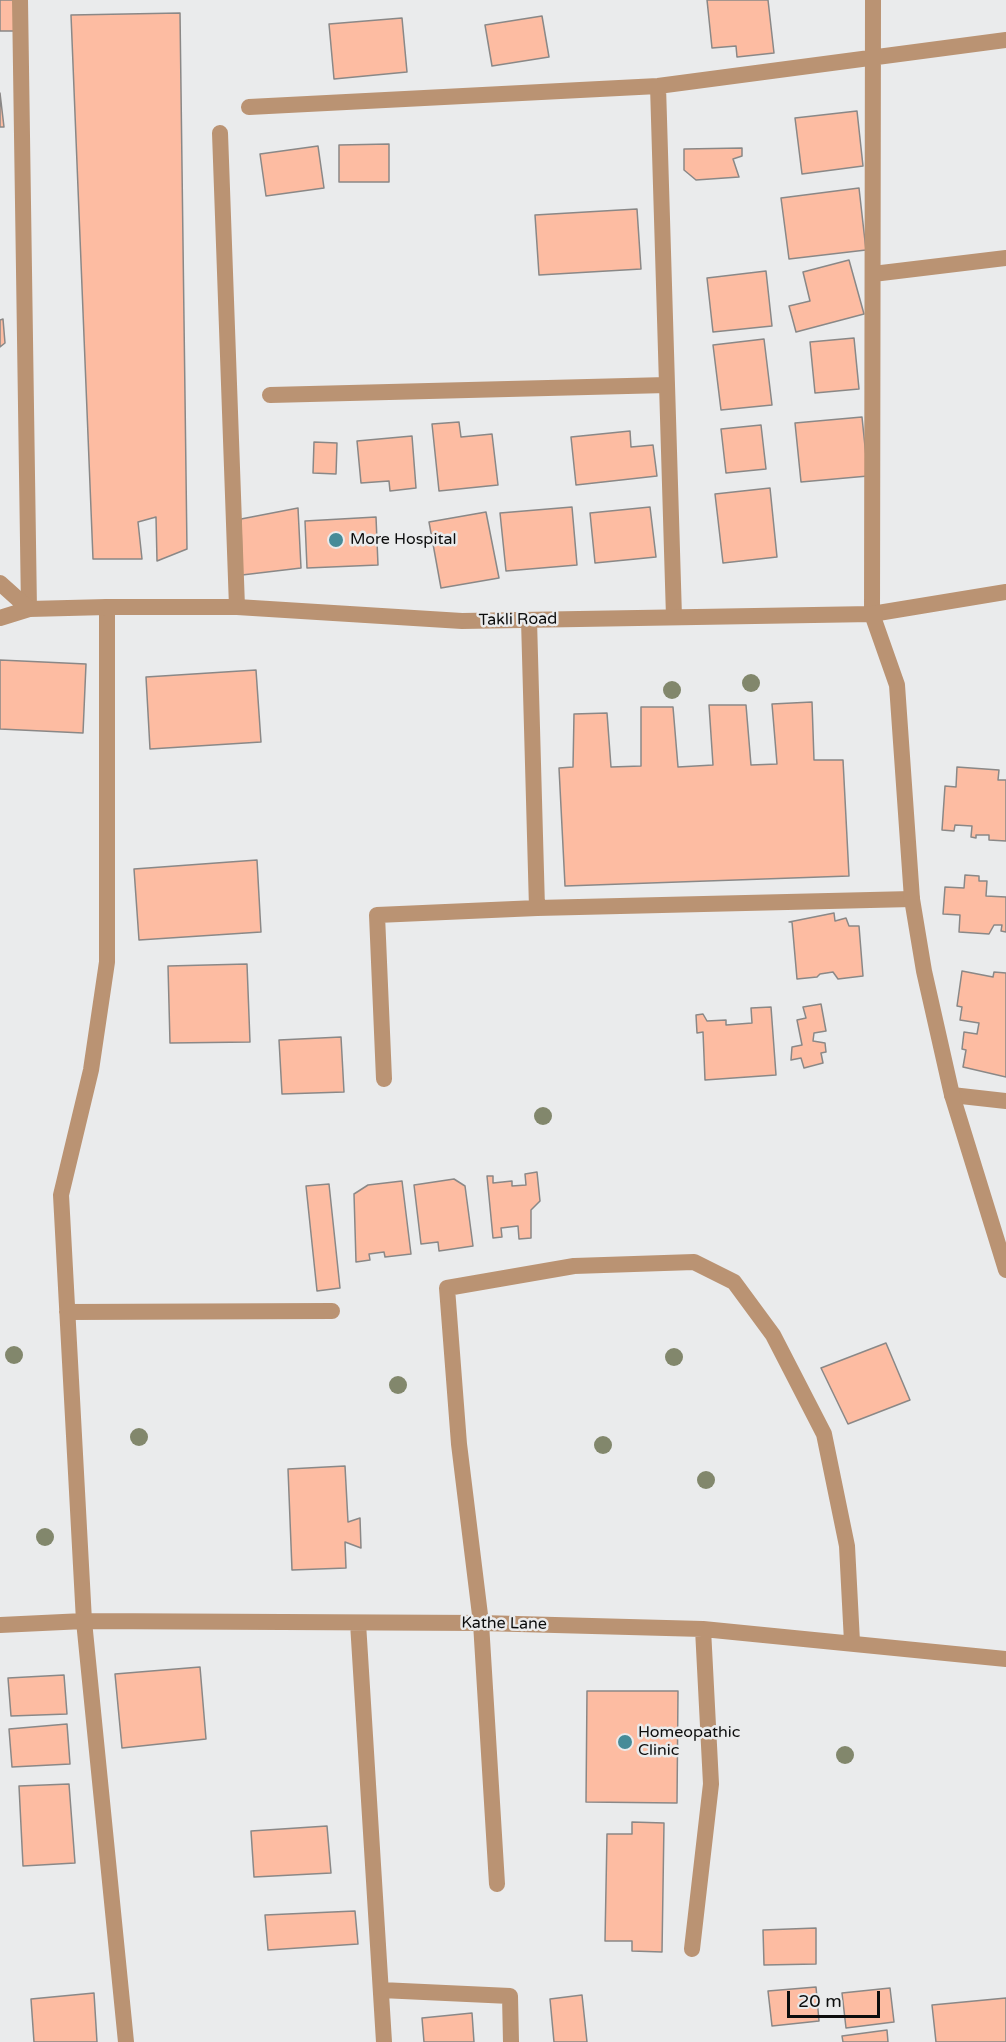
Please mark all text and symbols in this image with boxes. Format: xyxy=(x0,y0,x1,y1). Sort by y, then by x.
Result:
place label: More Hospital xyxy=(350,530,456,550)
marker: More Hospital xyxy=(327,531,345,549)
street label: Takli Road xyxy=(479,610,557,630)
street label: Kathe Lane xyxy=(461,1614,547,1634)
place label: Homeopathic Clinic xyxy=(638,1723,740,1761)
marker: Homeopathic Clinic xyxy=(616,1733,634,1751)
scale bar xyxy=(790,1979,883,2017)
text: 20 m xyxy=(798,1990,842,2012)

